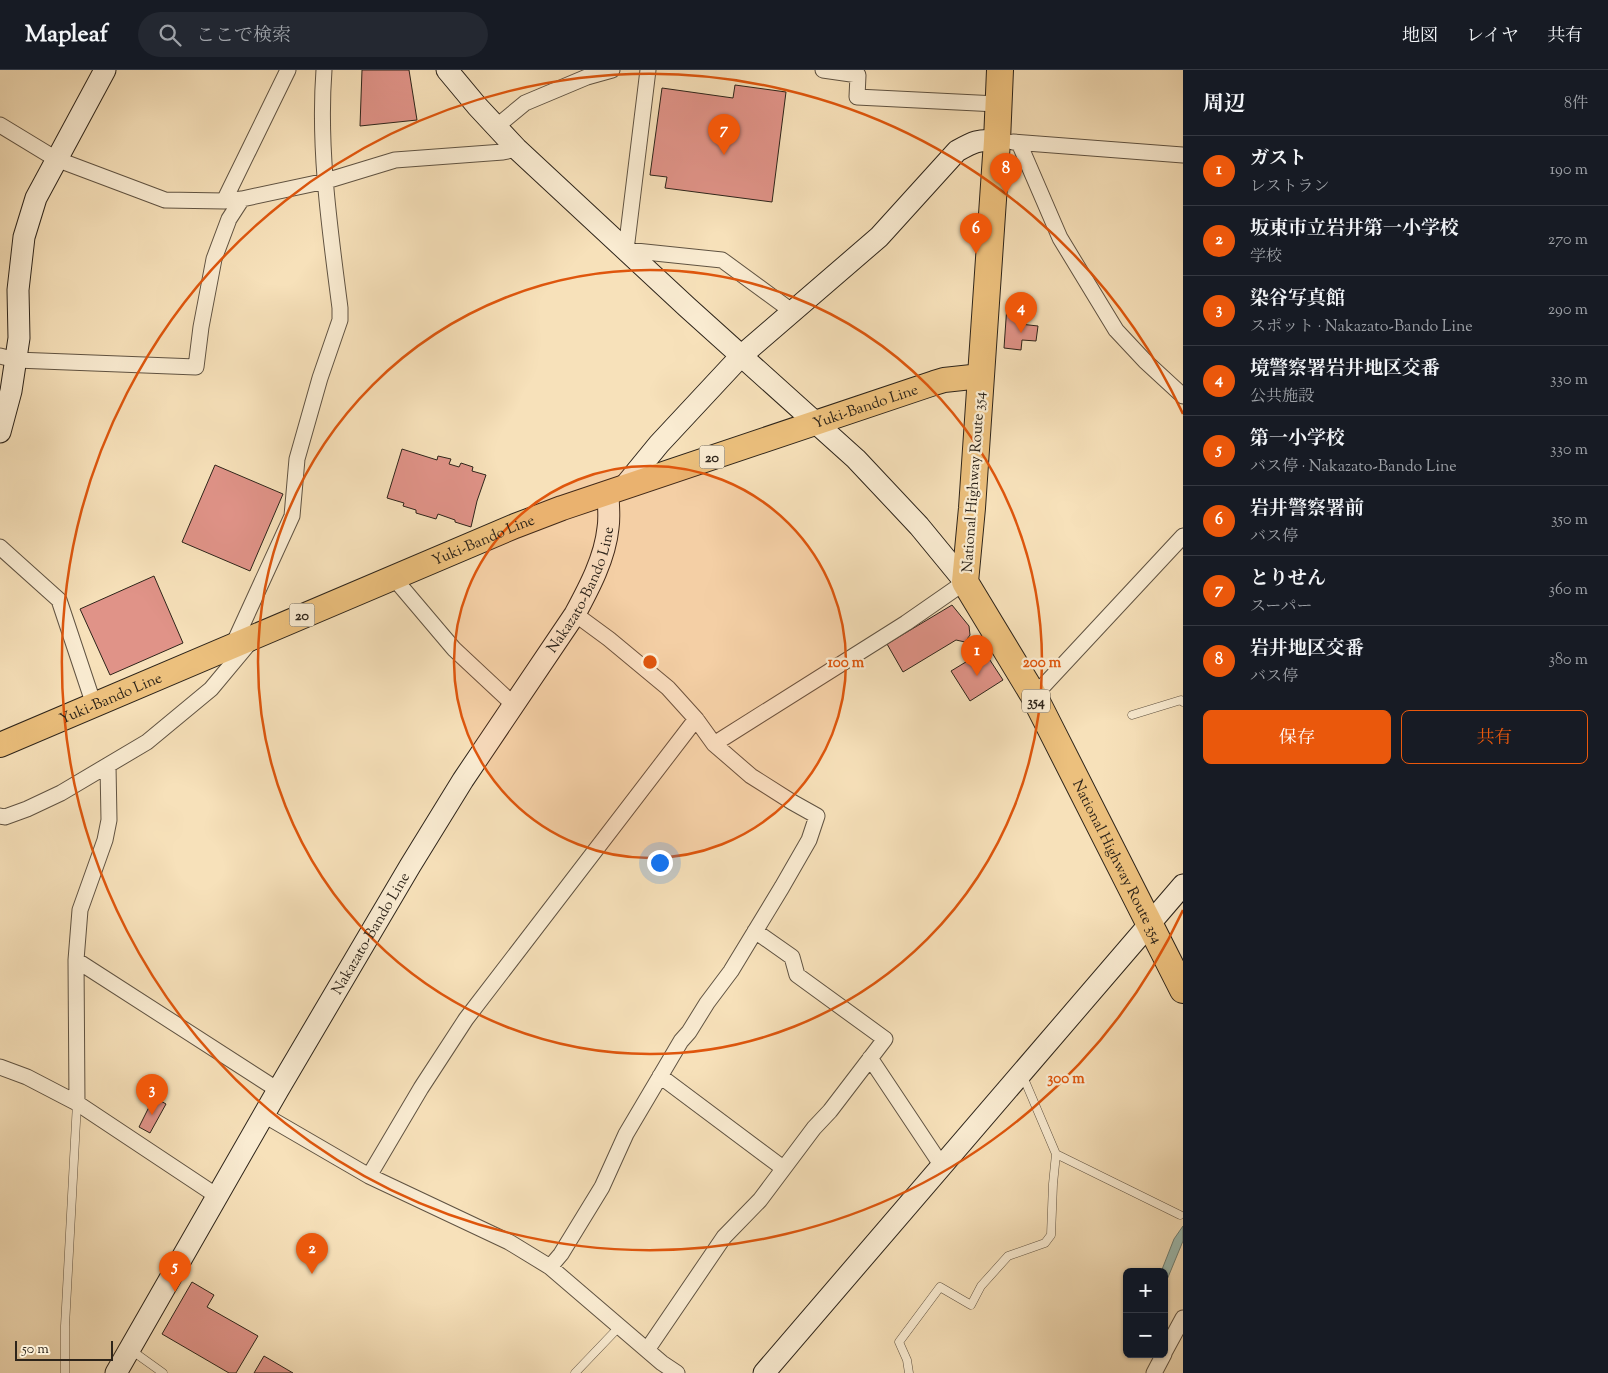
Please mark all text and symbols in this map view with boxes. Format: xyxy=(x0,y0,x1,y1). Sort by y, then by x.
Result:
search box xyxy=(138,12,488,57)
text: Mapleaf xyxy=(25,18,108,52)
icon: search xyxy=(156,21,184,49)
text: ここで検索 xyxy=(196,23,291,50)
text: 地図 xyxy=(1402,24,1438,50)
text: レイヤ xyxy=(1466,24,1519,50)
text: 共有 xyxy=(1547,24,1583,50)
text: 周辺 xyxy=(1203,90,1245,120)
text: 8件 xyxy=(1564,93,1588,116)
pin: 7 xyxy=(708,114,740,155)
text: ガスト xyxy=(1250,146,1307,173)
pin: 8 xyxy=(990,153,1022,194)
text: 1 xyxy=(1216,159,1222,182)
text: 190 m xyxy=(1550,159,1588,182)
text: レストラン xyxy=(1250,176,1330,199)
pin: 6 xyxy=(960,213,992,254)
text: 坂東市立岩井第一小学校 xyxy=(1250,216,1459,243)
text: 2 xyxy=(1215,229,1223,252)
text: 270 m xyxy=(1548,229,1588,252)
text: 学校 xyxy=(1250,246,1282,269)
text: 染谷写真館 xyxy=(1250,286,1345,313)
pin: 4 xyxy=(1005,292,1037,333)
text: 3 xyxy=(1216,299,1222,322)
text: 290 m xyxy=(1548,299,1588,322)
text: スポット · Nakazato-Bando Line xyxy=(1250,316,1473,339)
text: 境警察署岩井地区交番 xyxy=(1250,356,1440,383)
text: 4 xyxy=(1215,369,1223,392)
text: 330 m xyxy=(1550,369,1588,392)
street label: Yuki-Bando Line xyxy=(811,380,921,435)
text: 公共施設 xyxy=(1250,386,1314,409)
street label: National Highway Route 354 xyxy=(958,391,991,573)
text: 第一小学校 xyxy=(1250,426,1345,453)
text: 5 xyxy=(1216,439,1222,462)
text: 330 m xyxy=(1550,439,1588,462)
road number: 20 xyxy=(700,446,724,468)
text: バス停 · Nakazato-Bando Line xyxy=(1250,456,1457,479)
text: 岩井警察署前 xyxy=(1250,496,1364,523)
text: 6 xyxy=(1215,509,1223,532)
text: 350 m xyxy=(1551,509,1588,532)
street label: Yuki-Bando Line xyxy=(429,510,538,572)
street label: Nakazato-Bando Line xyxy=(543,526,620,658)
text: バス停 xyxy=(1250,526,1298,549)
text: とりせん xyxy=(1250,566,1326,593)
text: 7 xyxy=(1215,579,1223,602)
text: 360 m xyxy=(1549,579,1588,602)
text: スーパー xyxy=(1250,596,1312,619)
road number: 20 xyxy=(290,604,314,626)
pin: 1 xyxy=(961,635,993,676)
text: 岩井地区交番 xyxy=(1250,636,1364,663)
text: 8 xyxy=(1215,649,1223,672)
text: 380 m xyxy=(1548,649,1588,672)
centre of rings xyxy=(641,653,659,671)
text: 100 m xyxy=(828,653,865,674)
text: 200 m xyxy=(1023,653,1062,674)
text: バス停 xyxy=(1250,666,1298,689)
street label: Yuki-Bando Line xyxy=(56,668,166,731)
road number: 354 xyxy=(1022,690,1050,712)
button: 保存 xyxy=(1203,710,1391,764)
button: 共有 xyxy=(1401,710,1588,764)
street label: National Highway Route 354 xyxy=(1066,776,1167,948)
your location xyxy=(647,850,673,876)
street label: Nakazato-Bando Line xyxy=(327,869,416,999)
text: 300 m xyxy=(1047,1069,1085,1090)
pin: 3 xyxy=(136,1074,168,1115)
pin: 2 xyxy=(296,1233,328,1274)
pin: 5 xyxy=(159,1251,191,1292)
map controls xyxy=(1123,1268,1168,1358)
button: + xyxy=(1123,1268,1168,1313)
button: − xyxy=(1123,1313,1168,1358)
scale bar xyxy=(15,1338,112,1361)
text: 50 m xyxy=(22,1340,49,1360)

